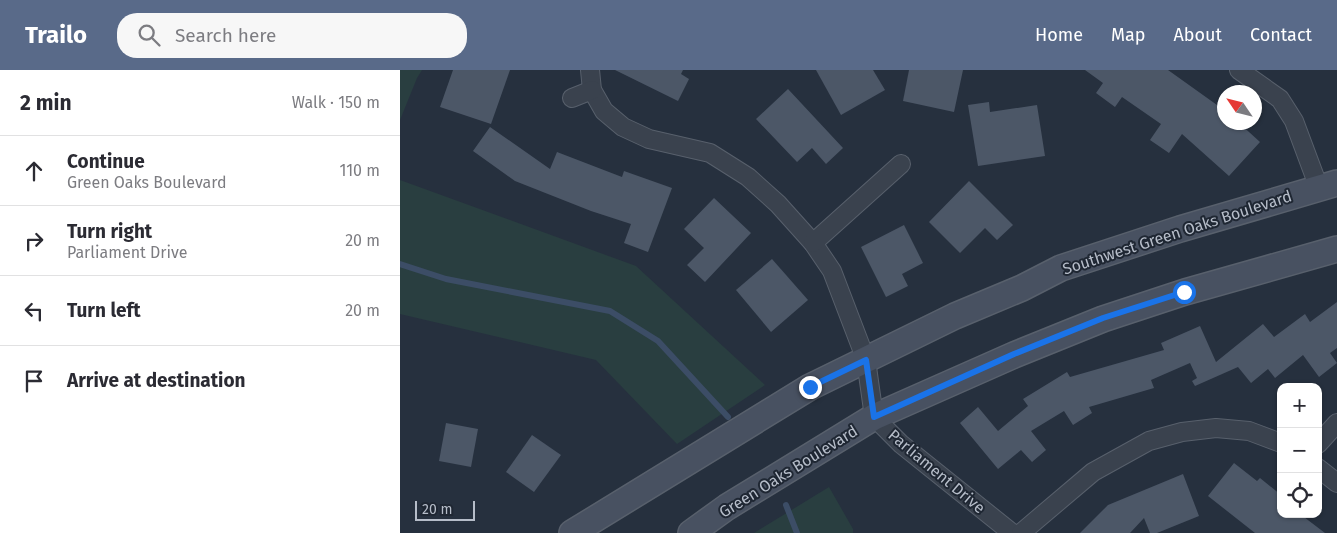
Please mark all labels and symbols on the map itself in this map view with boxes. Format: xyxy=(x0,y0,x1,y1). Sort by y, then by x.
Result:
north arrow xyxy=(1217,85,1262,130)
street label: Southwest Green Oaks Boulevard xyxy=(1060,186,1294,279)
route start xyxy=(1173,281,1196,304)
route end xyxy=(799,376,822,399)
street label: Green Oaks Boulevard xyxy=(716,421,861,522)
street label: Parliament Drive xyxy=(884,425,989,517)
scale bar xyxy=(415,498,475,521)

